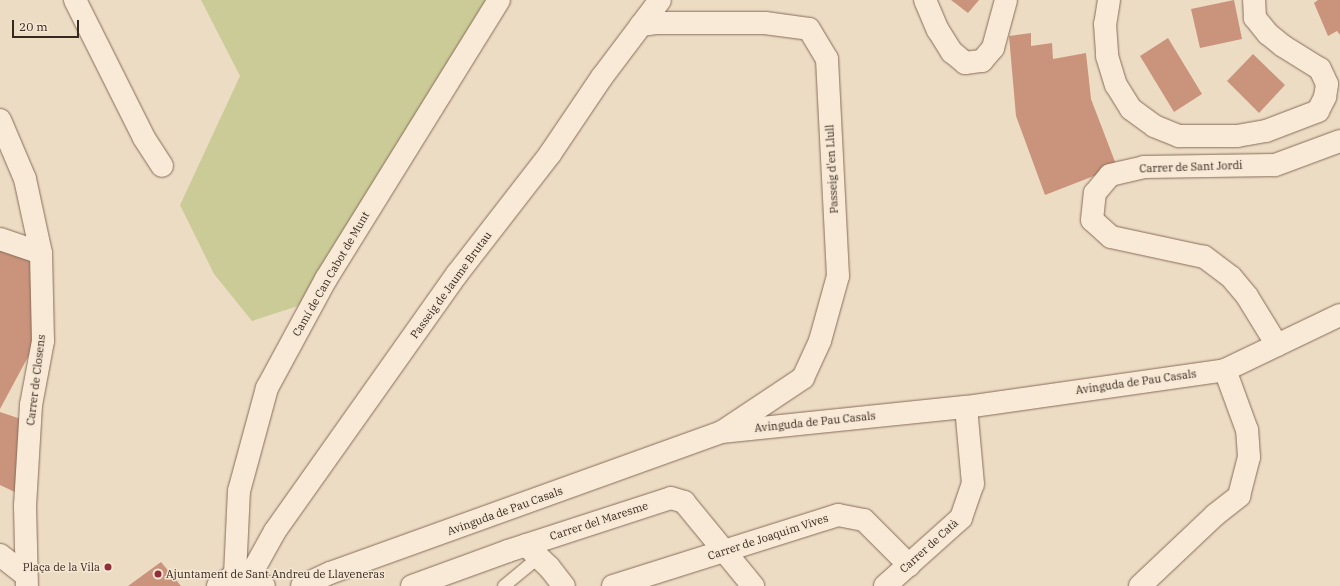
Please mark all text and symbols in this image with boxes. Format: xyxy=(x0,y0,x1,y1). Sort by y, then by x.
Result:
scale bar xyxy=(14,12,81,38)
text: 20 m xyxy=(19,19,48,34)
street label: Passeig d'en Llull xyxy=(823,124,841,214)
street label: Carrer de Sant Jordi xyxy=(1139,159,1243,175)
street label: Camí de Can Cabot de Munt xyxy=(290,209,372,339)
street label: Passeig de Jaume Brutau xyxy=(408,229,494,341)
street label: Carrer de Closens xyxy=(24,334,48,426)
street label: Avinguda de Pau Casals xyxy=(1075,367,1197,397)
street label: Avinguda de Pau Casals xyxy=(754,409,876,435)
street label: Avinguda de Pau Casals xyxy=(445,484,565,538)
street label: Carrer del Maresme xyxy=(548,499,650,543)
street label: Carrer de Joaquim Vives xyxy=(706,511,830,563)
street label: Carrer de Catà xyxy=(897,516,961,576)
place label: Plaça de la Vila xyxy=(23,560,100,574)
marker: Plaça de la Vila xyxy=(103,562,113,572)
place label: Ajuntament de Sant Andreu de Llaveneras xyxy=(166,567,385,581)
marker: Ajuntament de Sant Andreu de Llaveneras xyxy=(153,569,163,579)

